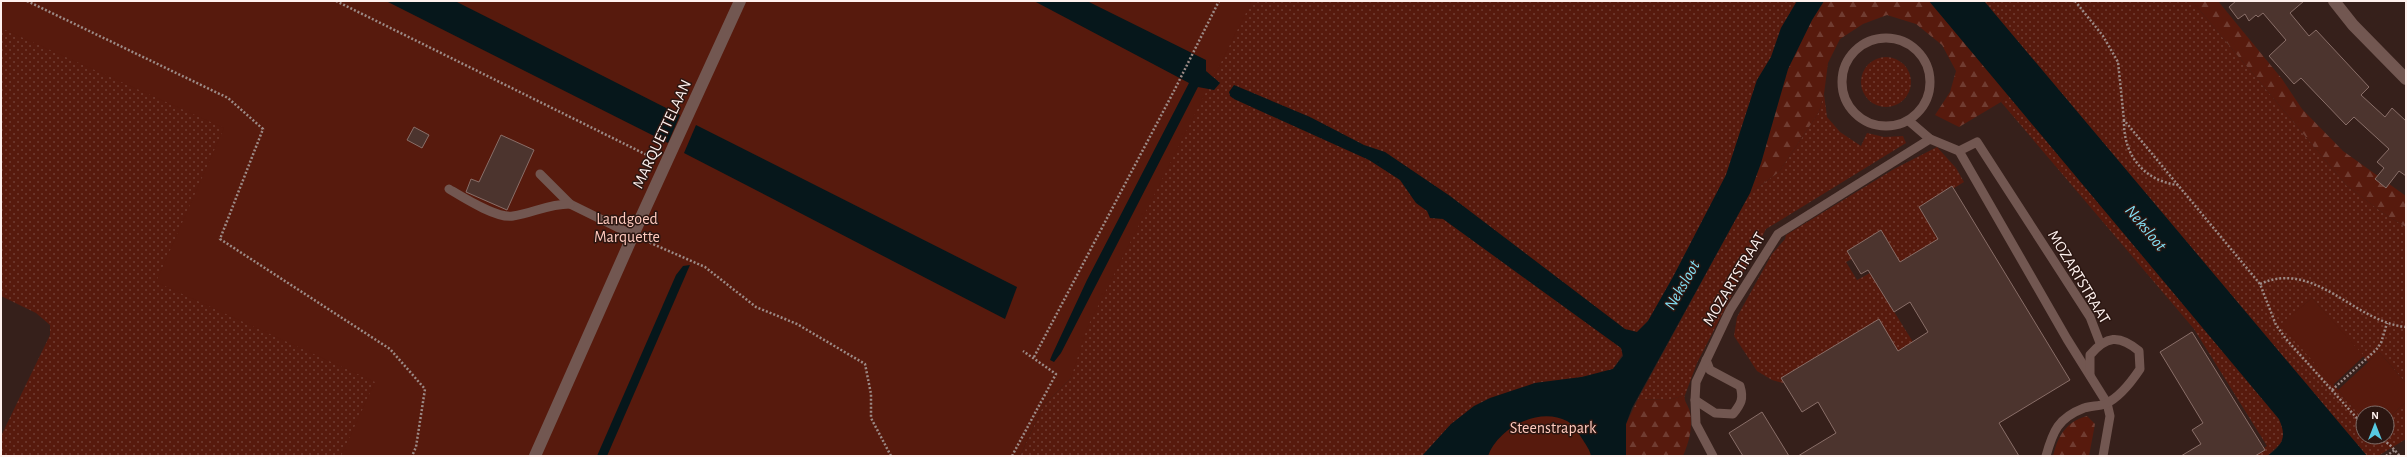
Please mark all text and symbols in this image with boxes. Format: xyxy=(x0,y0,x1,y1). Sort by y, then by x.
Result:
street label: MARQUETTELAAN xyxy=(630,77,695,191)
water label: Neksloot xyxy=(2122,202,2170,255)
park label: Landgoed Marquette xyxy=(594,211,660,245)
street label: MOZARTSTRAAT xyxy=(2045,228,2113,327)
street label: MOZARTSTRAAT xyxy=(1700,229,1768,328)
water label: Neksloot xyxy=(1661,257,1703,313)
north arrow xyxy=(2355,405,2395,445)
text: N xyxy=(2371,410,2379,421)
park label: Steenstrapark xyxy=(1510,420,1597,436)

